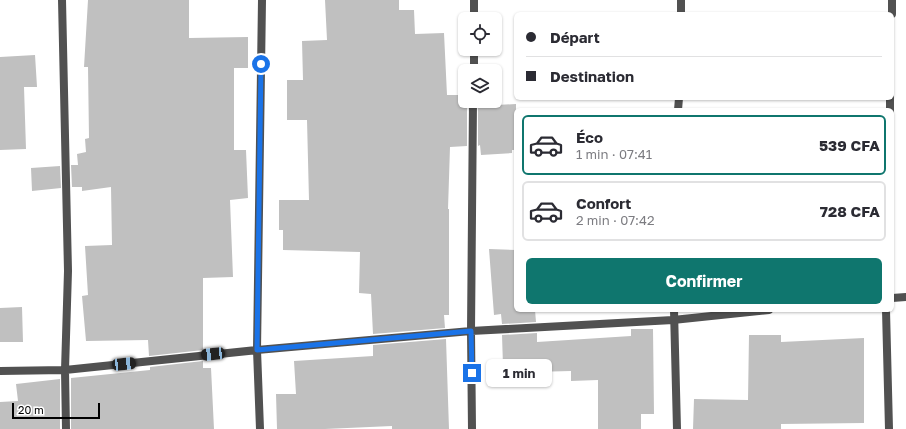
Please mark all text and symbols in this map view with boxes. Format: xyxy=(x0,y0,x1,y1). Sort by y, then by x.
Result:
map controls xyxy=(458,12,502,108)
button: locate xyxy=(458,12,502,56)
text: Départ xyxy=(550,28,600,46)
route start xyxy=(252,55,270,73)
button: layers xyxy=(458,64,502,108)
text: Destination xyxy=(550,67,634,85)
icon: car xyxy=(528,127,564,163)
text: Éco xyxy=(576,128,603,146)
text: 539 CFA xyxy=(819,136,880,154)
text: 1 min · 07:41 xyxy=(576,146,652,162)
icon: car xyxy=(528,193,564,229)
text: Confort xyxy=(576,194,631,212)
text: 728 CFA xyxy=(820,202,880,220)
text: 2 min · 07:42 xyxy=(576,212,655,228)
button: Confirmer xyxy=(526,258,882,304)
car xyxy=(200,347,226,361)
car xyxy=(111,357,137,371)
callout: 1 min xyxy=(486,359,552,387)
route end xyxy=(463,364,481,382)
text: 1 min xyxy=(503,365,535,381)
scale bar xyxy=(12,401,100,420)
text: 20 m xyxy=(18,403,44,416)

